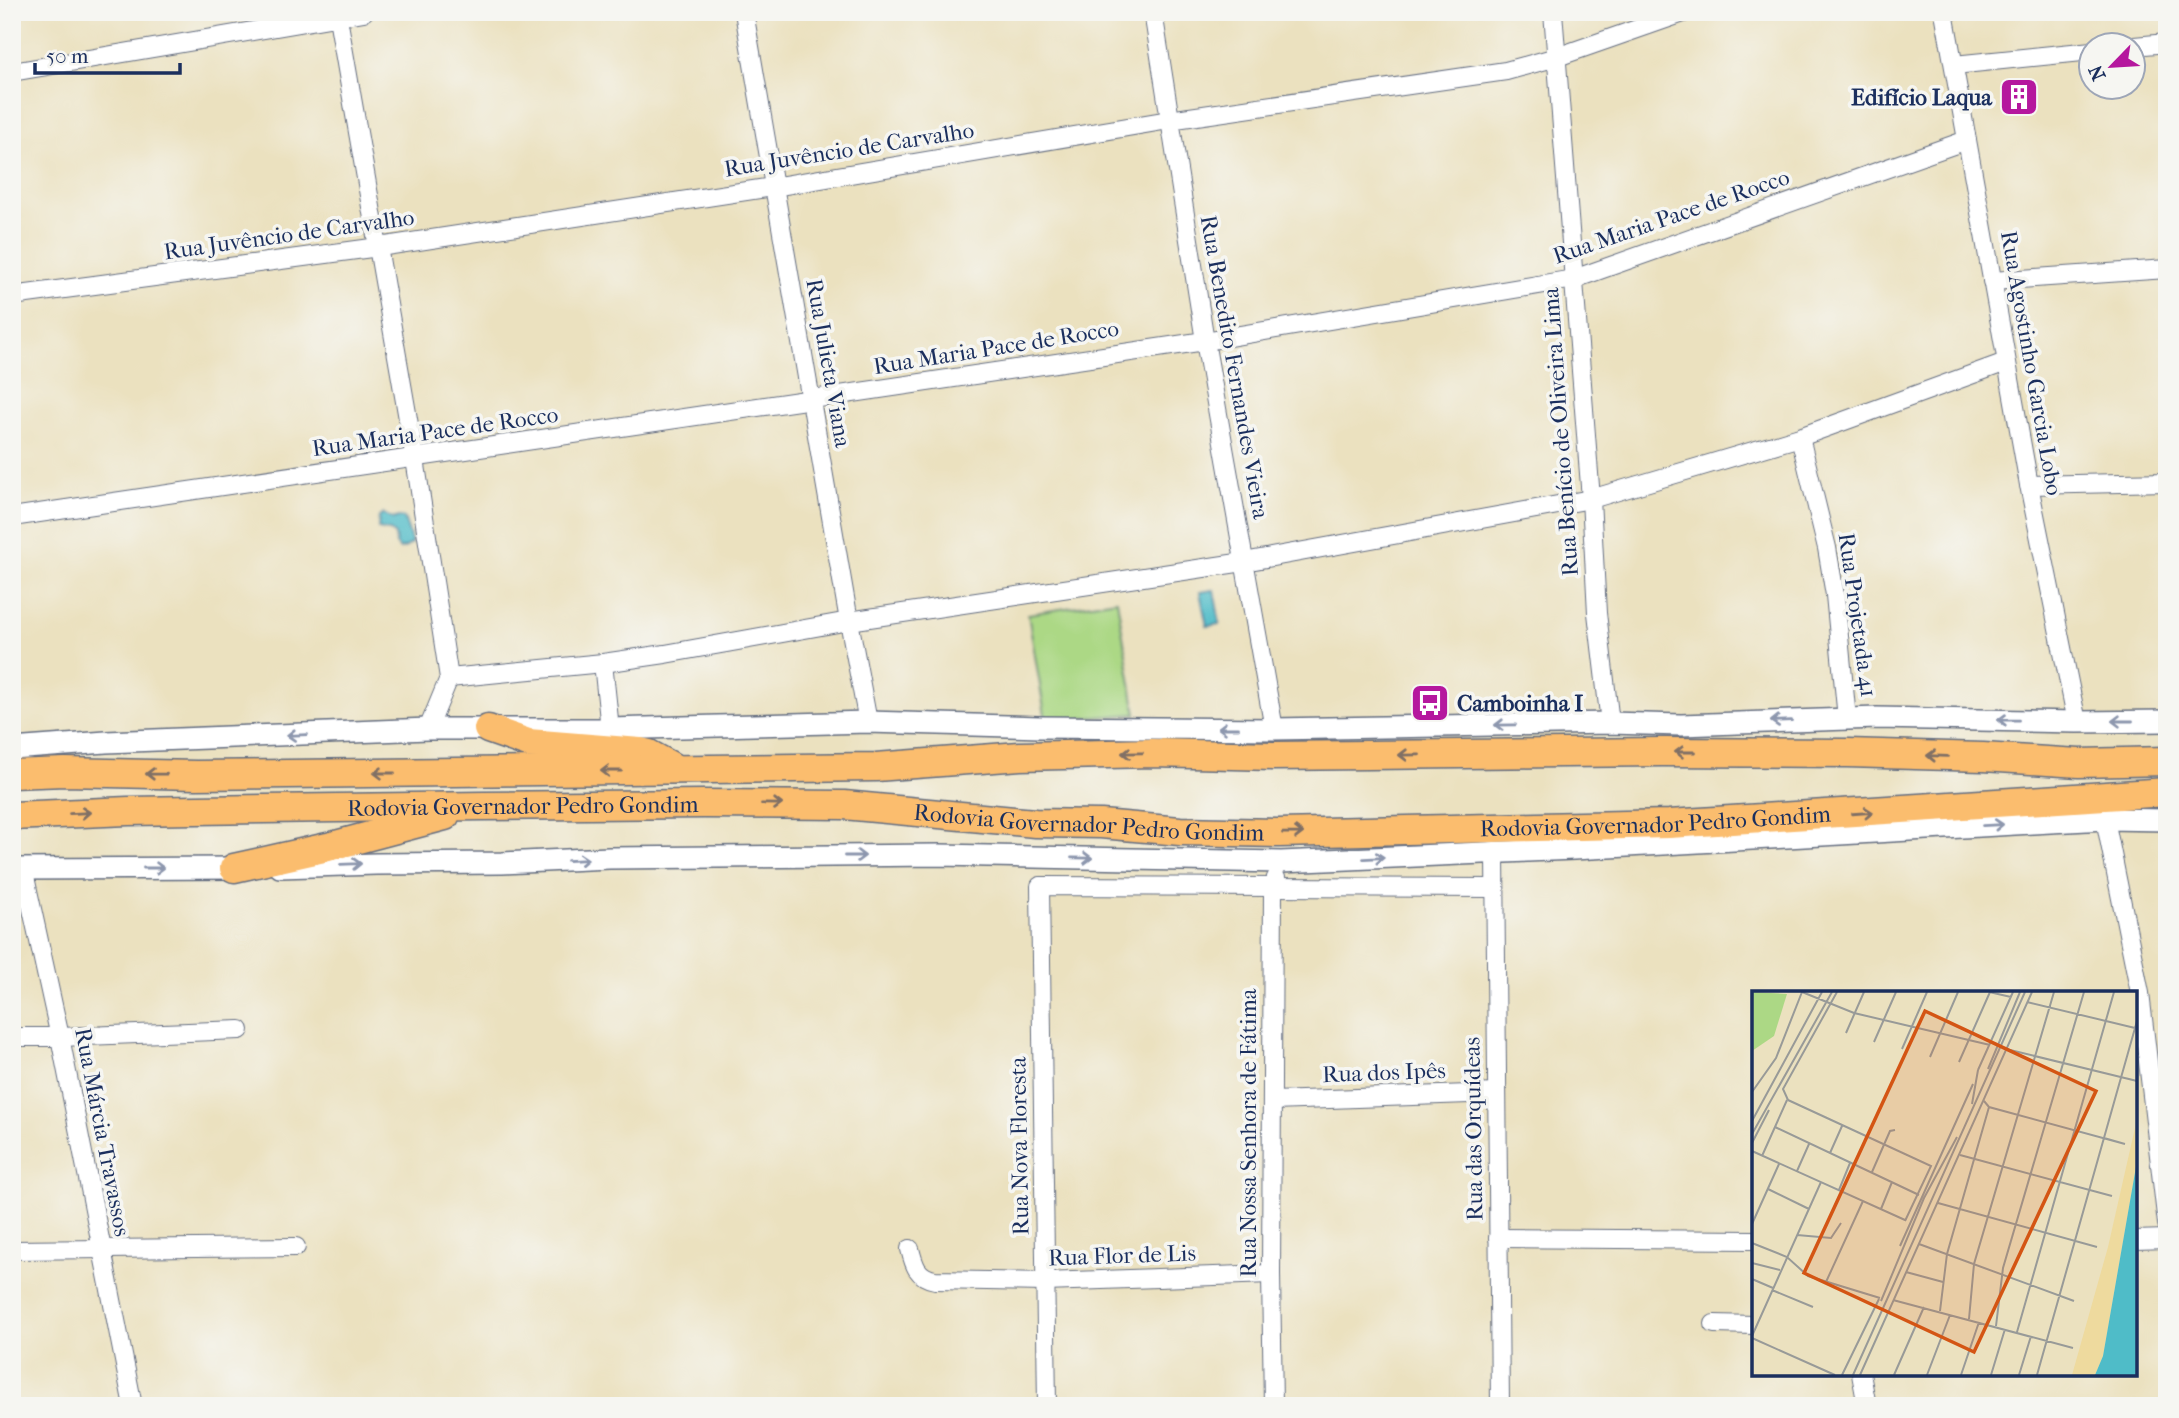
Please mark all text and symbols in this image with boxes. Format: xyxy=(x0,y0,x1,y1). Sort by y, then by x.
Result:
scale bar xyxy=(35,32,180,76)
north arrow xyxy=(2078,32,2148,102)
text: 50 m xyxy=(46,44,89,68)
text: N xyxy=(2084,61,2111,84)
building icon: Edifício Laqua xyxy=(1998,76,2040,118)
place label: Edifício Laqua xyxy=(1851,84,1993,111)
street label: Rua Juvêncio de Carvalho xyxy=(722,116,976,183)
street label: Rua Maria Pace de Rocco xyxy=(1549,163,1793,270)
street label: Rua Juvêncio de Carvalho xyxy=(162,204,416,265)
street label: Rua Benedito Fernandes Vieira xyxy=(1194,213,1275,521)
street label: Rua Agostinho Garcia Lobo xyxy=(1995,229,2068,498)
street label: Rua Julieta Viana xyxy=(800,277,857,450)
street label: Rua Benício de Oliveira Lima xyxy=(1537,286,1584,577)
street label: Rua Maria Pace de Rocco xyxy=(871,315,1121,380)
street label: Rua Maria Pace de Rocco xyxy=(310,401,560,462)
street label: Rua Projetada 41 xyxy=(1833,531,1882,699)
bus stop icon: Camboinha I xyxy=(1409,682,1451,724)
place label: Camboinha I xyxy=(1457,690,1583,717)
one-way arrow xyxy=(1997,714,2020,727)
one-way arrow xyxy=(1770,715,1793,728)
one-way arrow xyxy=(2110,715,2133,728)
one-way arrow xyxy=(1493,718,1516,732)
one-way arrow xyxy=(1217,721,1240,735)
one-way arrow xyxy=(285,728,308,741)
one-way arrow xyxy=(1674,745,1697,759)
one-way arrow xyxy=(1121,747,1144,760)
one-way arrow xyxy=(1398,748,1421,762)
one-way arrow xyxy=(1926,749,1949,762)
one-way arrow xyxy=(600,764,623,778)
one-way arrow xyxy=(372,766,395,780)
one-way arrow xyxy=(145,767,168,781)
street label: Rodovia Governador Pedro Gondim xyxy=(347,791,699,822)
one-way arrow xyxy=(761,798,784,811)
street label: Rodovia Governador Pedro Gondim xyxy=(913,799,1265,847)
street label: Rodovia Governador Pedro Gondim xyxy=(1480,801,1832,842)
one-way arrow xyxy=(69,806,92,819)
one-way arrow xyxy=(1851,806,1873,819)
one-way arrow xyxy=(1981,819,2004,832)
one-way arrow xyxy=(1281,826,1304,840)
one-way arrow xyxy=(843,849,866,863)
one-way arrow xyxy=(1070,851,1093,865)
one-way arrow xyxy=(1362,851,1385,864)
one-way arrow xyxy=(566,853,589,866)
one-way arrow xyxy=(339,858,362,871)
one-way arrow xyxy=(142,861,165,875)
street label: Rua Nossa Senhora de Fátima xyxy=(1235,988,1262,1277)
inset map xyxy=(1752,991,2137,1376)
street label: Rua Márcia Travassos xyxy=(69,1026,136,1239)
street label: Rua das Orquídeas xyxy=(1458,1037,1489,1221)
street label: Rua Nova Floresta xyxy=(1004,1056,1035,1236)
street label: Rua dos Ipês xyxy=(1322,1057,1446,1088)
street label: Rua Flor de Lis xyxy=(1048,1239,1196,1272)

